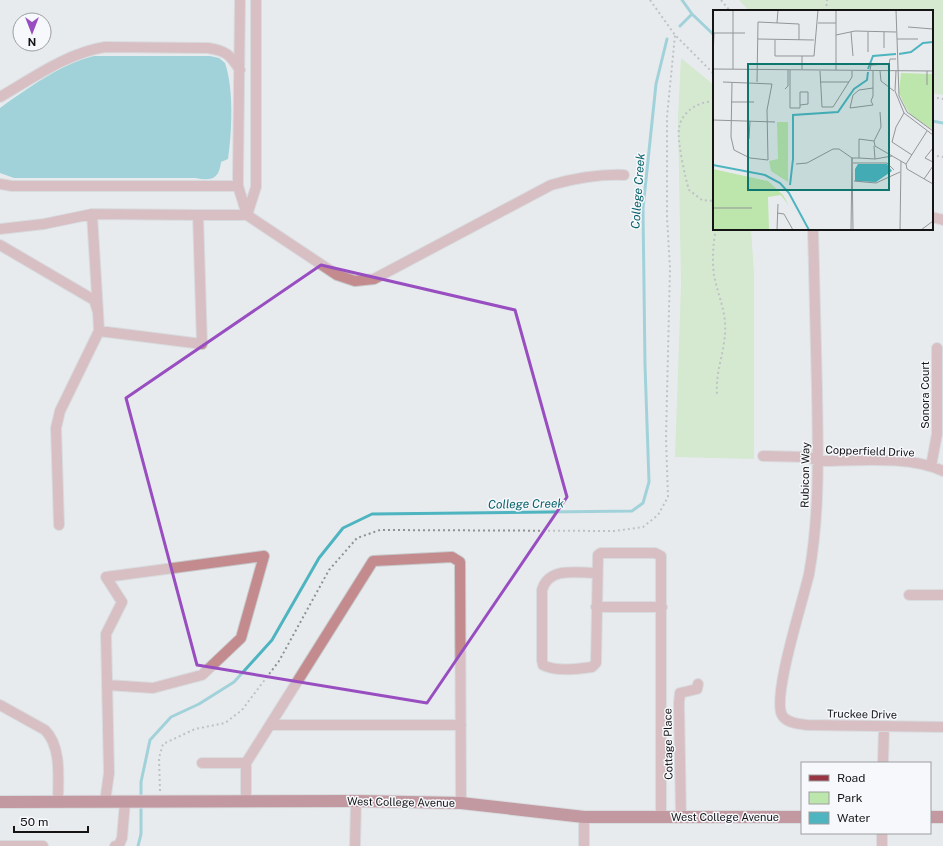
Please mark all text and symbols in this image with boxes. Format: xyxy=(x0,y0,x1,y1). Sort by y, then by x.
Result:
inset map xyxy=(713,10,933,230)
north arrow xyxy=(12,12,52,52)
text: N xyxy=(28,36,36,48)
water label: College Creek xyxy=(628,152,648,229)
street label: Sonora Court xyxy=(919,361,931,429)
street label: Rubicon Way xyxy=(798,442,812,508)
street label: Copperfield Drive xyxy=(825,443,915,459)
water label: College Creek xyxy=(488,496,565,512)
street label: Truckee Drive xyxy=(827,707,897,721)
street label: Cottage Place xyxy=(661,708,675,780)
legend xyxy=(801,762,931,834)
text: Road xyxy=(837,771,865,785)
text: Park xyxy=(837,791,863,805)
street label: West College Avenue xyxy=(347,795,455,809)
scale bar xyxy=(14,808,88,834)
street label: West College Avenue xyxy=(671,811,779,823)
text: Water xyxy=(837,811,871,825)
text: 50 m xyxy=(20,815,48,829)

